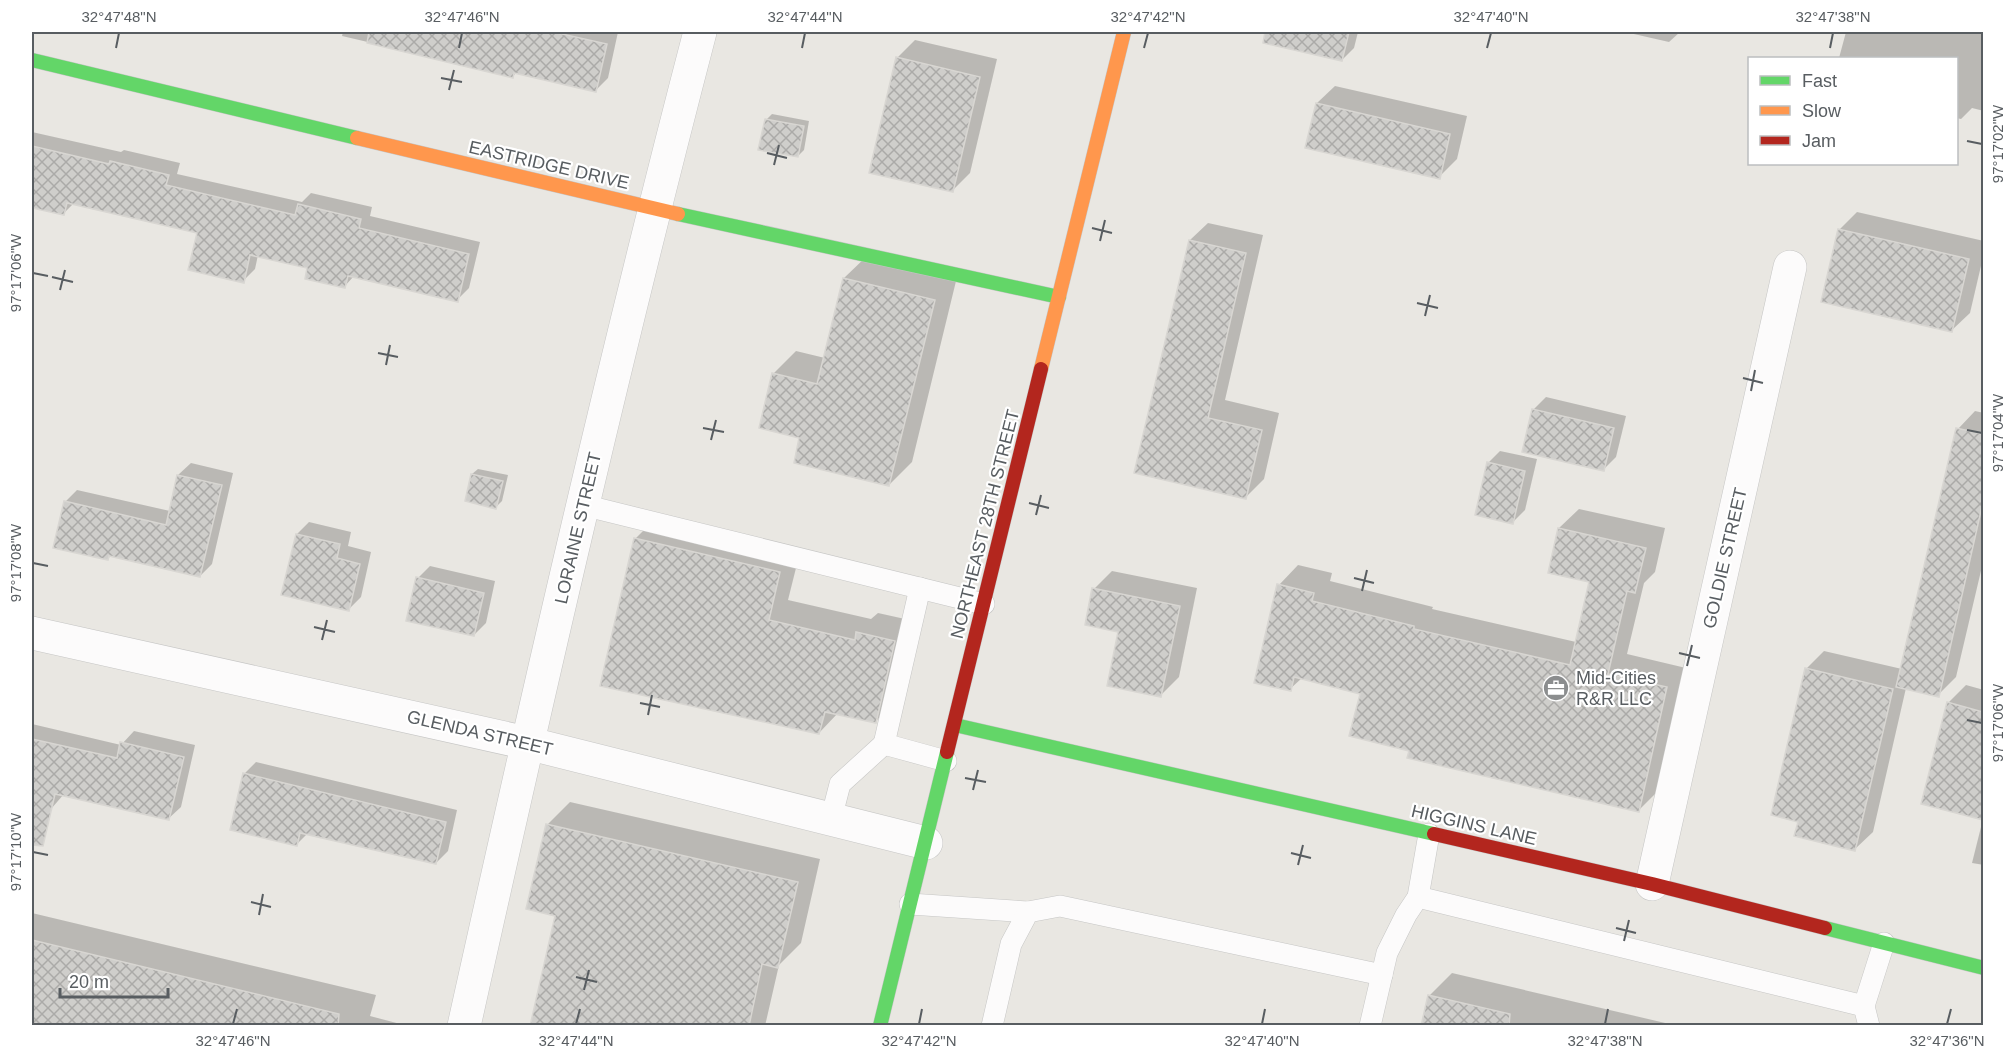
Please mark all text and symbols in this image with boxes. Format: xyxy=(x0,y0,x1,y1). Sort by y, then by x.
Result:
text: 32°47'48"N xyxy=(81,8,157,25)
text: 32°47'46"N xyxy=(424,8,500,25)
text: 32°47'44"N xyxy=(767,8,843,25)
text: 32°47'42"N xyxy=(1110,8,1186,25)
text: 32°47'40"N xyxy=(1453,8,1529,25)
text: 32°47'38"N xyxy=(1795,8,1871,25)
legend xyxy=(1748,57,1958,165)
text: Fast xyxy=(1802,71,1837,91)
text: Slow xyxy=(1802,101,1842,121)
text: 97°17'02"W xyxy=(1989,104,2006,183)
text: Jam xyxy=(1802,131,1836,151)
street label: EASTRIDGE DRIVE xyxy=(467,137,631,193)
text: 97°17'06"W xyxy=(7,233,24,312)
text: 97°17'04"W xyxy=(1989,393,2006,472)
street label: NORTHEAST 28TH STREET xyxy=(947,407,1023,641)
street label: LORAINE STREET xyxy=(551,450,605,606)
street label: GOLDIE STREET xyxy=(1699,486,1751,630)
text: 97°17'08"W xyxy=(7,523,24,602)
place label: Mid-Cities R&R LLC xyxy=(1576,668,1656,709)
office icon: Mid-Cities R&R LLC xyxy=(1541,673,1571,703)
text: 97°17'06"W xyxy=(1989,683,2006,762)
street label: GLENDA STREET xyxy=(405,706,555,760)
street label: HIGGINS LANE xyxy=(1409,801,1539,849)
text: 97°17'10"W xyxy=(7,812,24,891)
scale bar xyxy=(60,961,168,999)
text: 20 m xyxy=(69,972,109,992)
text: 32°47'46"N xyxy=(195,1032,271,1049)
text: 32°47'44"N xyxy=(538,1032,614,1049)
text: 32°47'42"N xyxy=(881,1032,957,1049)
text: 32°47'40"N xyxy=(1224,1032,1300,1049)
text: 32°47'38"N xyxy=(1567,1032,1643,1049)
text: 32°47'36"N xyxy=(1909,1032,1985,1049)

